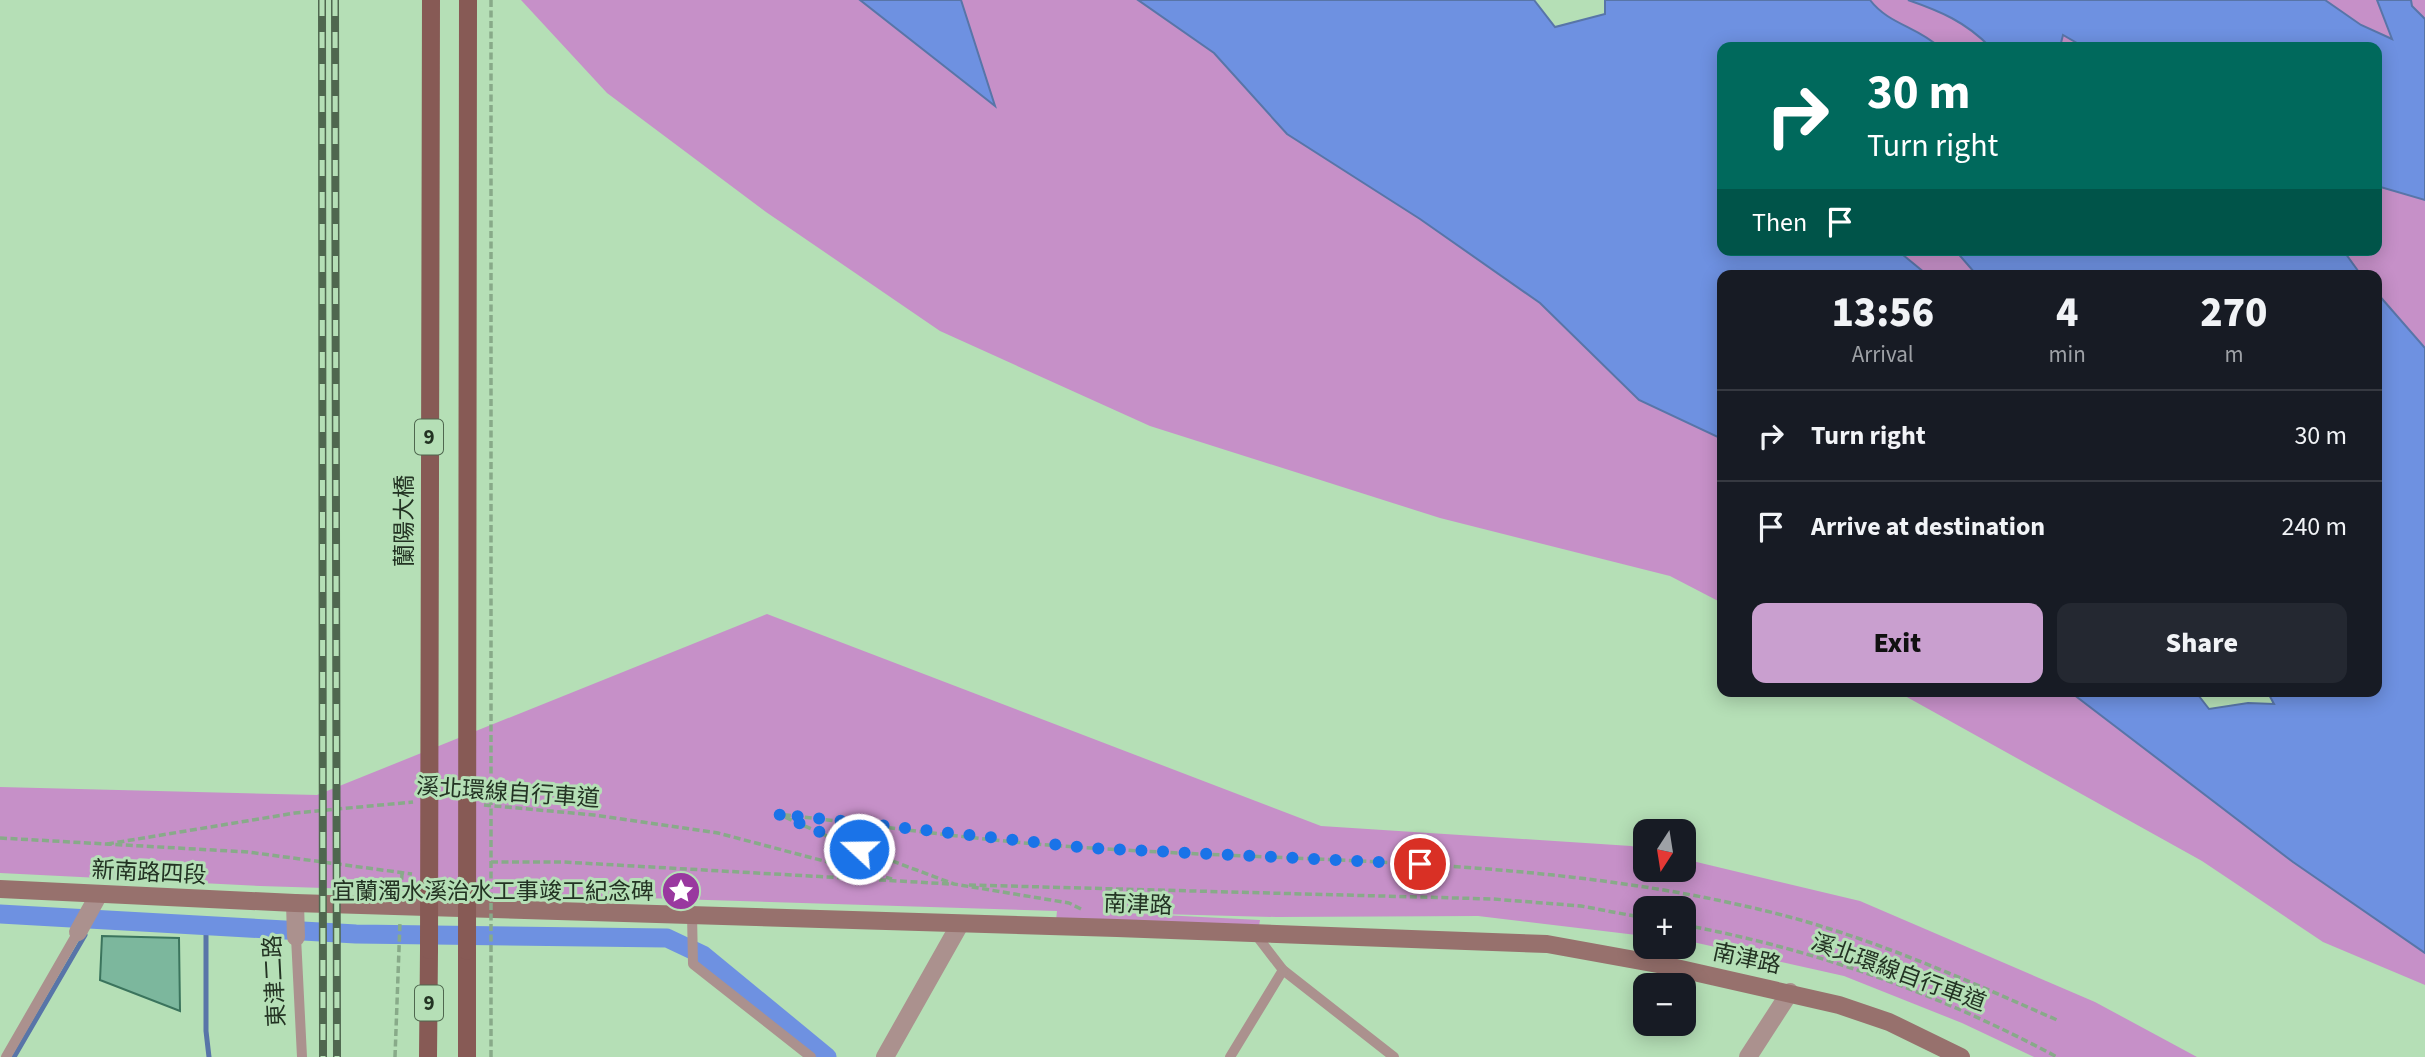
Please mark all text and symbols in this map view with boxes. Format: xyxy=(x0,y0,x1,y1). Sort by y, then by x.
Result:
text: 30 m xyxy=(1867,58,1971,128)
icon: right xyxy=(1752,70,1843,161)
text: Turn right xyxy=(1867,123,1998,169)
icon: arrive xyxy=(1821,203,1859,241)
text: Then xyxy=(1752,204,1807,241)
text: 13:56 xyxy=(1831,283,1934,343)
text: 4 xyxy=(2056,283,2078,343)
text: 270 xyxy=(2200,283,2268,343)
text: Arrival xyxy=(1852,338,1914,371)
text: min xyxy=(2049,338,2086,371)
text: m xyxy=(2224,338,2243,371)
icon: right xyxy=(1752,417,1790,455)
text: Turn right xyxy=(1811,417,1926,454)
text: 30 m xyxy=(2294,417,2347,454)
road number: 9 xyxy=(415,420,443,454)
street label: 蘭陽大橋 xyxy=(388,475,421,567)
icon: arrive xyxy=(1752,508,1790,546)
text: Arrive at destination xyxy=(1811,508,2045,545)
text: 240 m xyxy=(2281,508,2347,545)
button: Exit xyxy=(1752,603,2043,683)
button: Share xyxy=(2057,603,2347,683)
street label: 溪北環線自行車道 xyxy=(415,770,601,815)
position arrow xyxy=(822,812,896,886)
north arrow xyxy=(1633,819,1696,882)
map controls xyxy=(1633,819,1696,1036)
pin xyxy=(1390,834,1450,894)
icon: arrive xyxy=(1401,845,1439,883)
street label: 新南路四段 xyxy=(91,853,207,892)
place icon: 宜蘭濁水溪治水工事竣工紀念碑 xyxy=(660,870,702,912)
place label: 宜蘭濁水溪治水工事竣工紀念碑 xyxy=(332,875,654,908)
street label: 南津路 xyxy=(1103,887,1173,922)
button: + xyxy=(1633,896,1696,959)
street label: 溪北環線自行車道 xyxy=(1807,925,1991,1019)
street label: 東津二路 xyxy=(256,934,293,1028)
street label: 南津路 xyxy=(1710,935,1784,982)
button: − xyxy=(1633,973,1696,1036)
road number: 9 xyxy=(415,986,443,1020)

